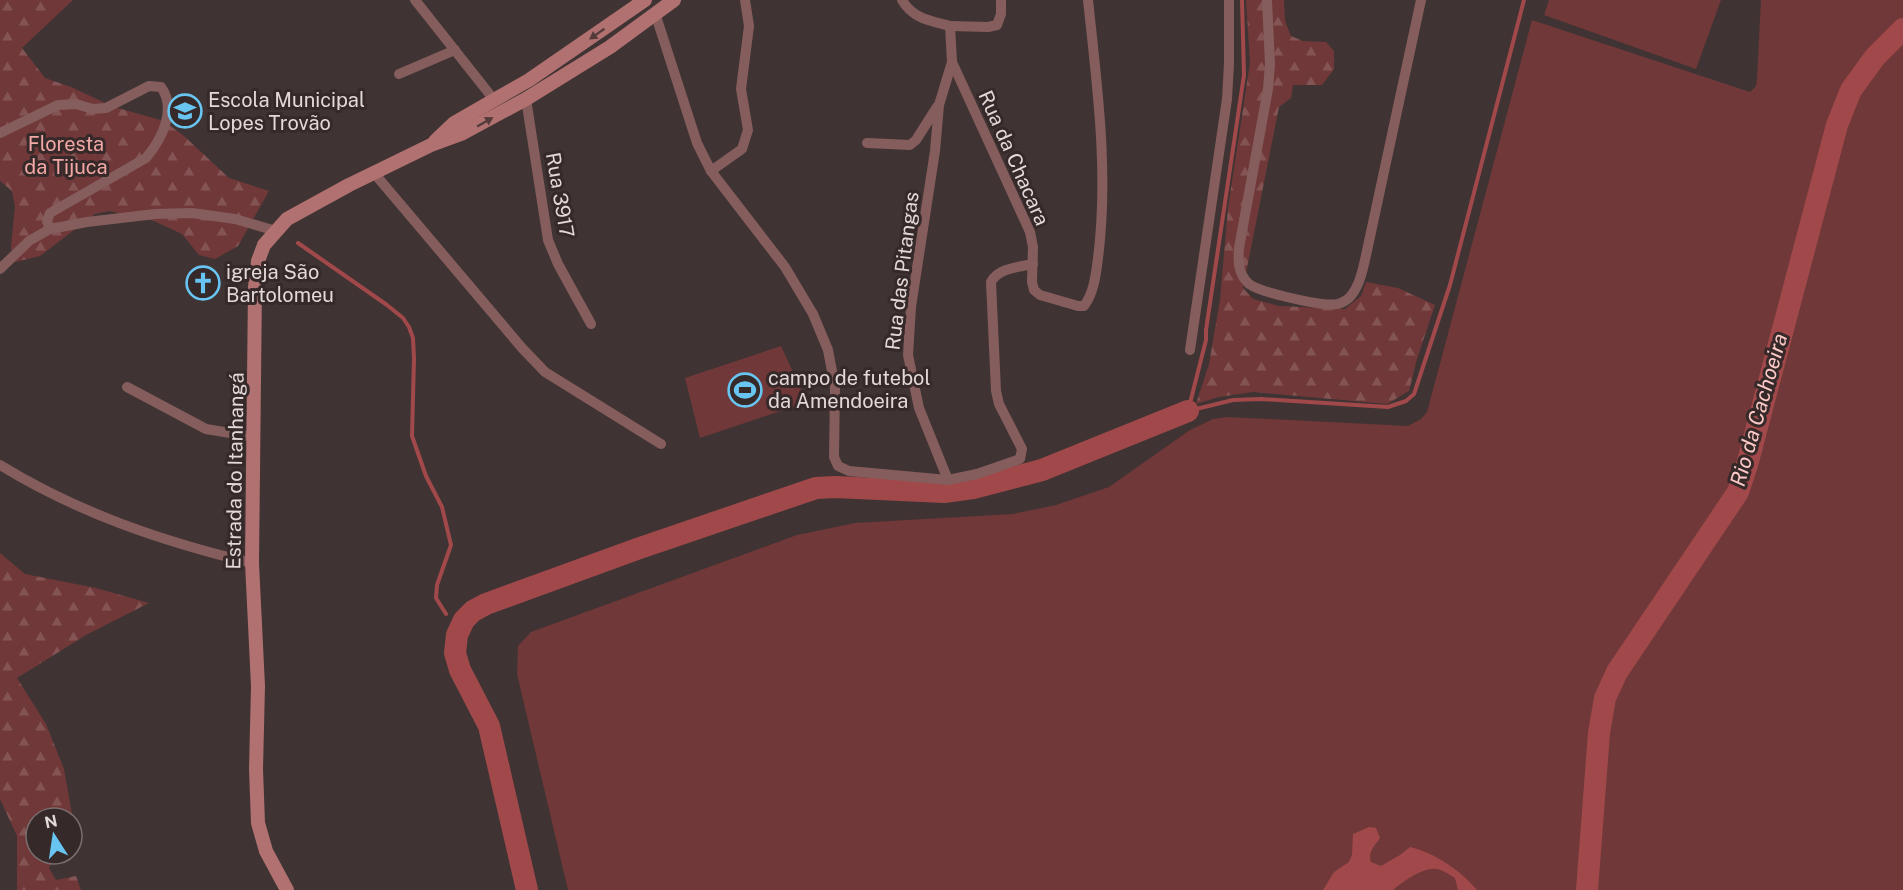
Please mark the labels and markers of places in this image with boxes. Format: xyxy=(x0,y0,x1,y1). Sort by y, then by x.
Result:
place label: Escola Municipal Lopes Trovão xyxy=(208,88,365,135)
school or university icon: Escola Municipal Lopes Trovão xyxy=(167,93,203,129)
place label: igreja São Bartolomeu xyxy=(226,260,334,307)
church icon: igreja São Bartolomeu xyxy=(185,265,221,301)
place label: campo de futebol da Amendoeira xyxy=(768,366,930,413)
sports icon: campo de futebol da Amendoeira xyxy=(727,372,763,408)

